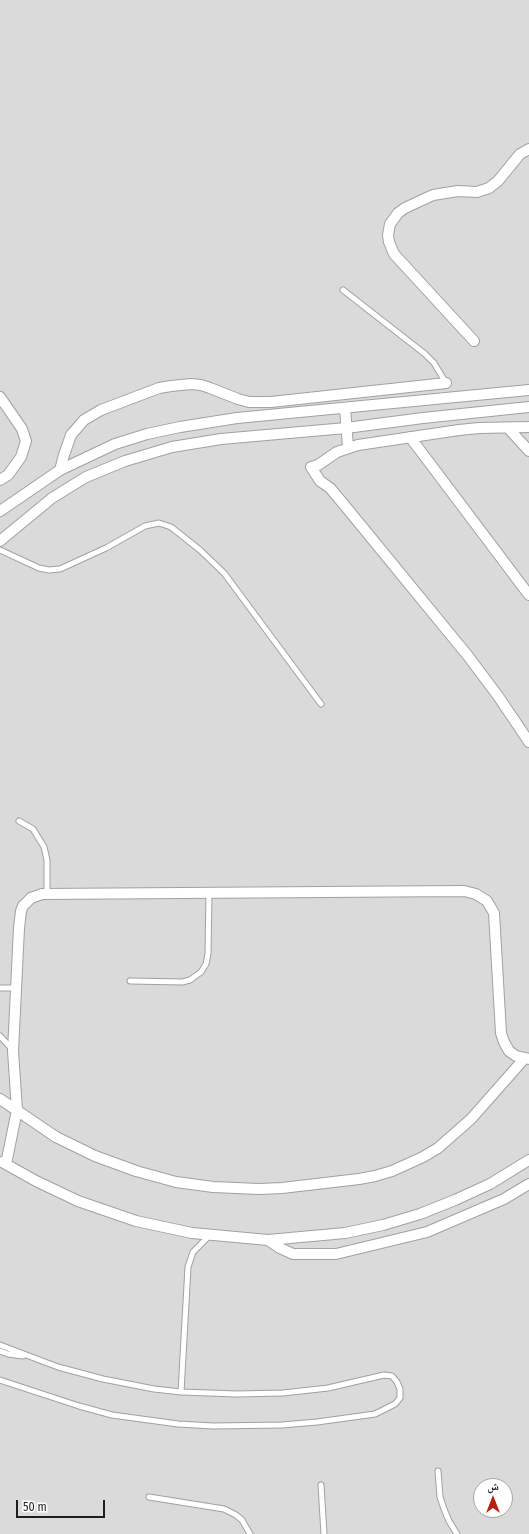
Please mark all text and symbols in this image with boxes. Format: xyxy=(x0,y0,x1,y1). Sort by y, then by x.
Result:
north arrow xyxy=(473,1478,513,1518)
text: ش xyxy=(487,1480,499,1493)
scale bar xyxy=(18,1492,107,1518)
text: 50 m xyxy=(23,1500,47,1514)

